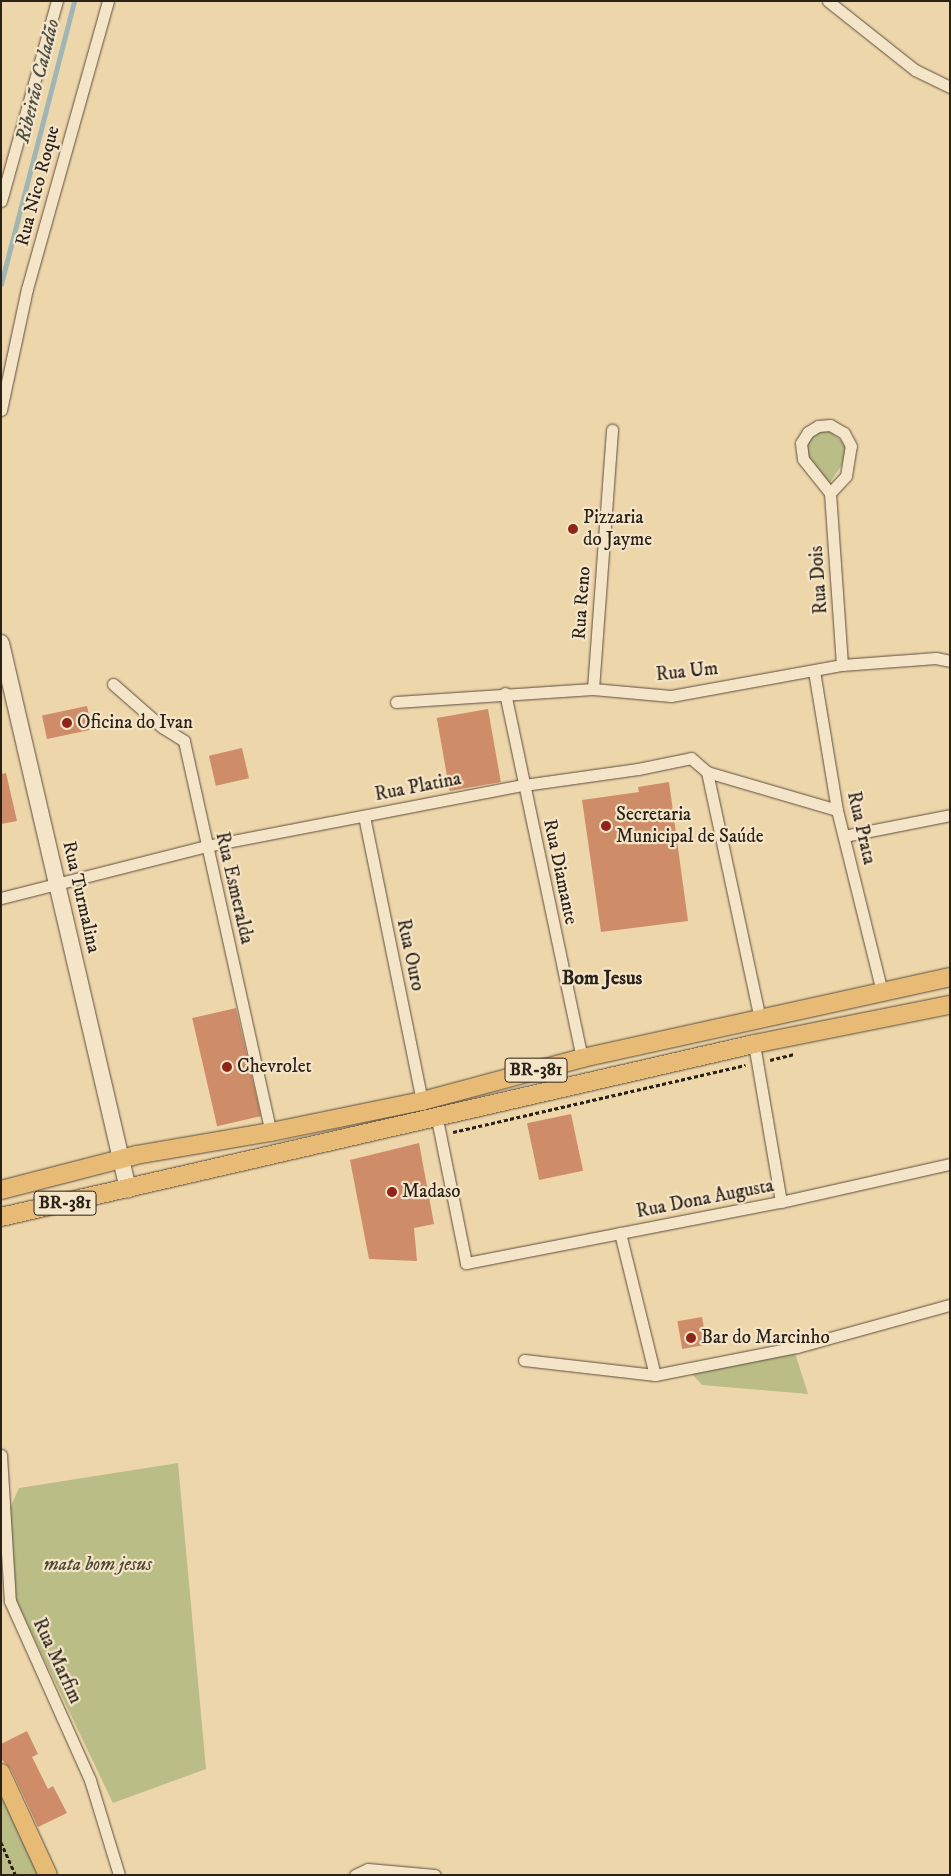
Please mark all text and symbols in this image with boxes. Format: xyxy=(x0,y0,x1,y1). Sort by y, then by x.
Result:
water label: Ribeirão Caladão xyxy=(11,17,65,145)
street label: Rua Nico Roque xyxy=(11,123,65,249)
place label: Pizzaria do Jayme xyxy=(583,507,652,551)
marker: Pizzaria do Jayme xyxy=(567,523,579,535)
street label: Rua Dois xyxy=(805,545,833,615)
street label: Rua Reno xyxy=(568,566,596,640)
street label: Rua Um xyxy=(655,657,719,687)
place label: Oficina do Ivan xyxy=(77,712,193,734)
marker: Oficina do Ivan xyxy=(61,717,73,729)
street label: Rua Platina xyxy=(373,767,463,807)
street label: Rua Prata xyxy=(842,789,880,867)
place label: Secretaria Municipal de Saúde xyxy=(616,804,764,848)
street label: Rua Diamante xyxy=(538,817,582,927)
marker: Secretaria Municipal de Saúde xyxy=(600,820,612,832)
street label: Rua Esmeralda xyxy=(210,830,258,946)
street label: Rua Turmalina xyxy=(57,839,105,955)
street label: Rua Ouro xyxy=(391,917,429,993)
district label: Bom Jesus xyxy=(562,966,642,990)
road number: BR-381 xyxy=(504,1054,568,1086)
place label: Chevrolet xyxy=(237,1056,312,1078)
marker: Chevrolet xyxy=(221,1061,233,1073)
street label: Rua Dona Augusta xyxy=(634,1174,776,1224)
place label: Madaso xyxy=(402,1181,461,1203)
marker: Madaso xyxy=(386,1186,398,1198)
road number: BR-381 xyxy=(32,1188,98,1218)
place label: Bar do Marcinho xyxy=(701,1327,830,1349)
marker: Bar do Marcinho xyxy=(685,1332,697,1344)
park label: mata bom jesus xyxy=(44,1554,152,1576)
street label: Rua Marfim xyxy=(27,1615,87,1707)

